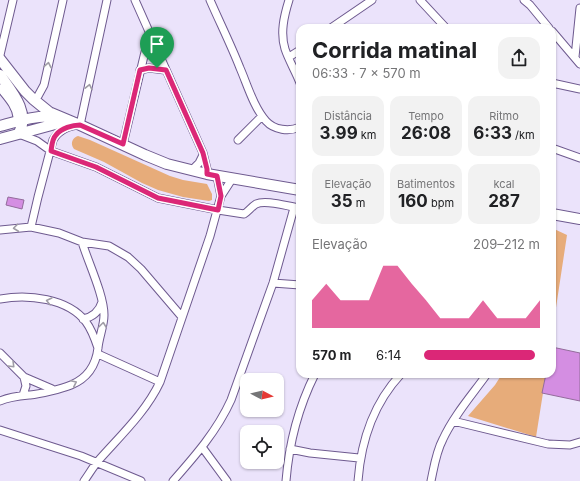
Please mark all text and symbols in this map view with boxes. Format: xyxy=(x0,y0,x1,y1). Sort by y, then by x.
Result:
pin xyxy=(140,27,174,68)
icon: arrive xyxy=(146,33,168,55)
text: Corrida matinal xyxy=(312,37,477,63)
button: share xyxy=(498,37,540,79)
one-way arrow xyxy=(44,62,52,68)
text: 06:33 · 7 × 570 m xyxy=(312,65,421,81)
one-way arrow xyxy=(84,83,92,90)
text: Distância xyxy=(324,109,372,123)
text: Tempo xyxy=(408,109,444,123)
text: Ritmo xyxy=(489,109,519,123)
text: 3.99 xyxy=(320,123,358,143)
text: 26:08 xyxy=(401,123,451,143)
text: 6:33 xyxy=(473,123,512,143)
text: km xyxy=(358,128,376,142)
text: /km xyxy=(512,128,535,142)
text: Elevação xyxy=(325,177,371,191)
text: Batimentos xyxy=(397,177,455,191)
text: kcal xyxy=(493,177,515,191)
text: 35 xyxy=(331,191,353,211)
text: 160 xyxy=(398,191,428,211)
text: 287 xyxy=(488,191,520,211)
text: m xyxy=(353,196,365,210)
text: bpm xyxy=(428,196,454,210)
one-way arrow xyxy=(13,223,19,232)
text: Elevação xyxy=(312,236,367,252)
text: 209–212 m xyxy=(473,236,540,252)
one-way arrow xyxy=(46,297,53,306)
one-way arrow xyxy=(98,322,107,328)
text: 570 m xyxy=(312,347,351,363)
text: 6:14 xyxy=(376,347,402,363)
one-way arrow xyxy=(7,360,15,368)
north arrow xyxy=(240,373,284,417)
map controls xyxy=(240,373,284,469)
one-way arrow xyxy=(70,380,77,388)
button: locate xyxy=(240,425,284,469)

